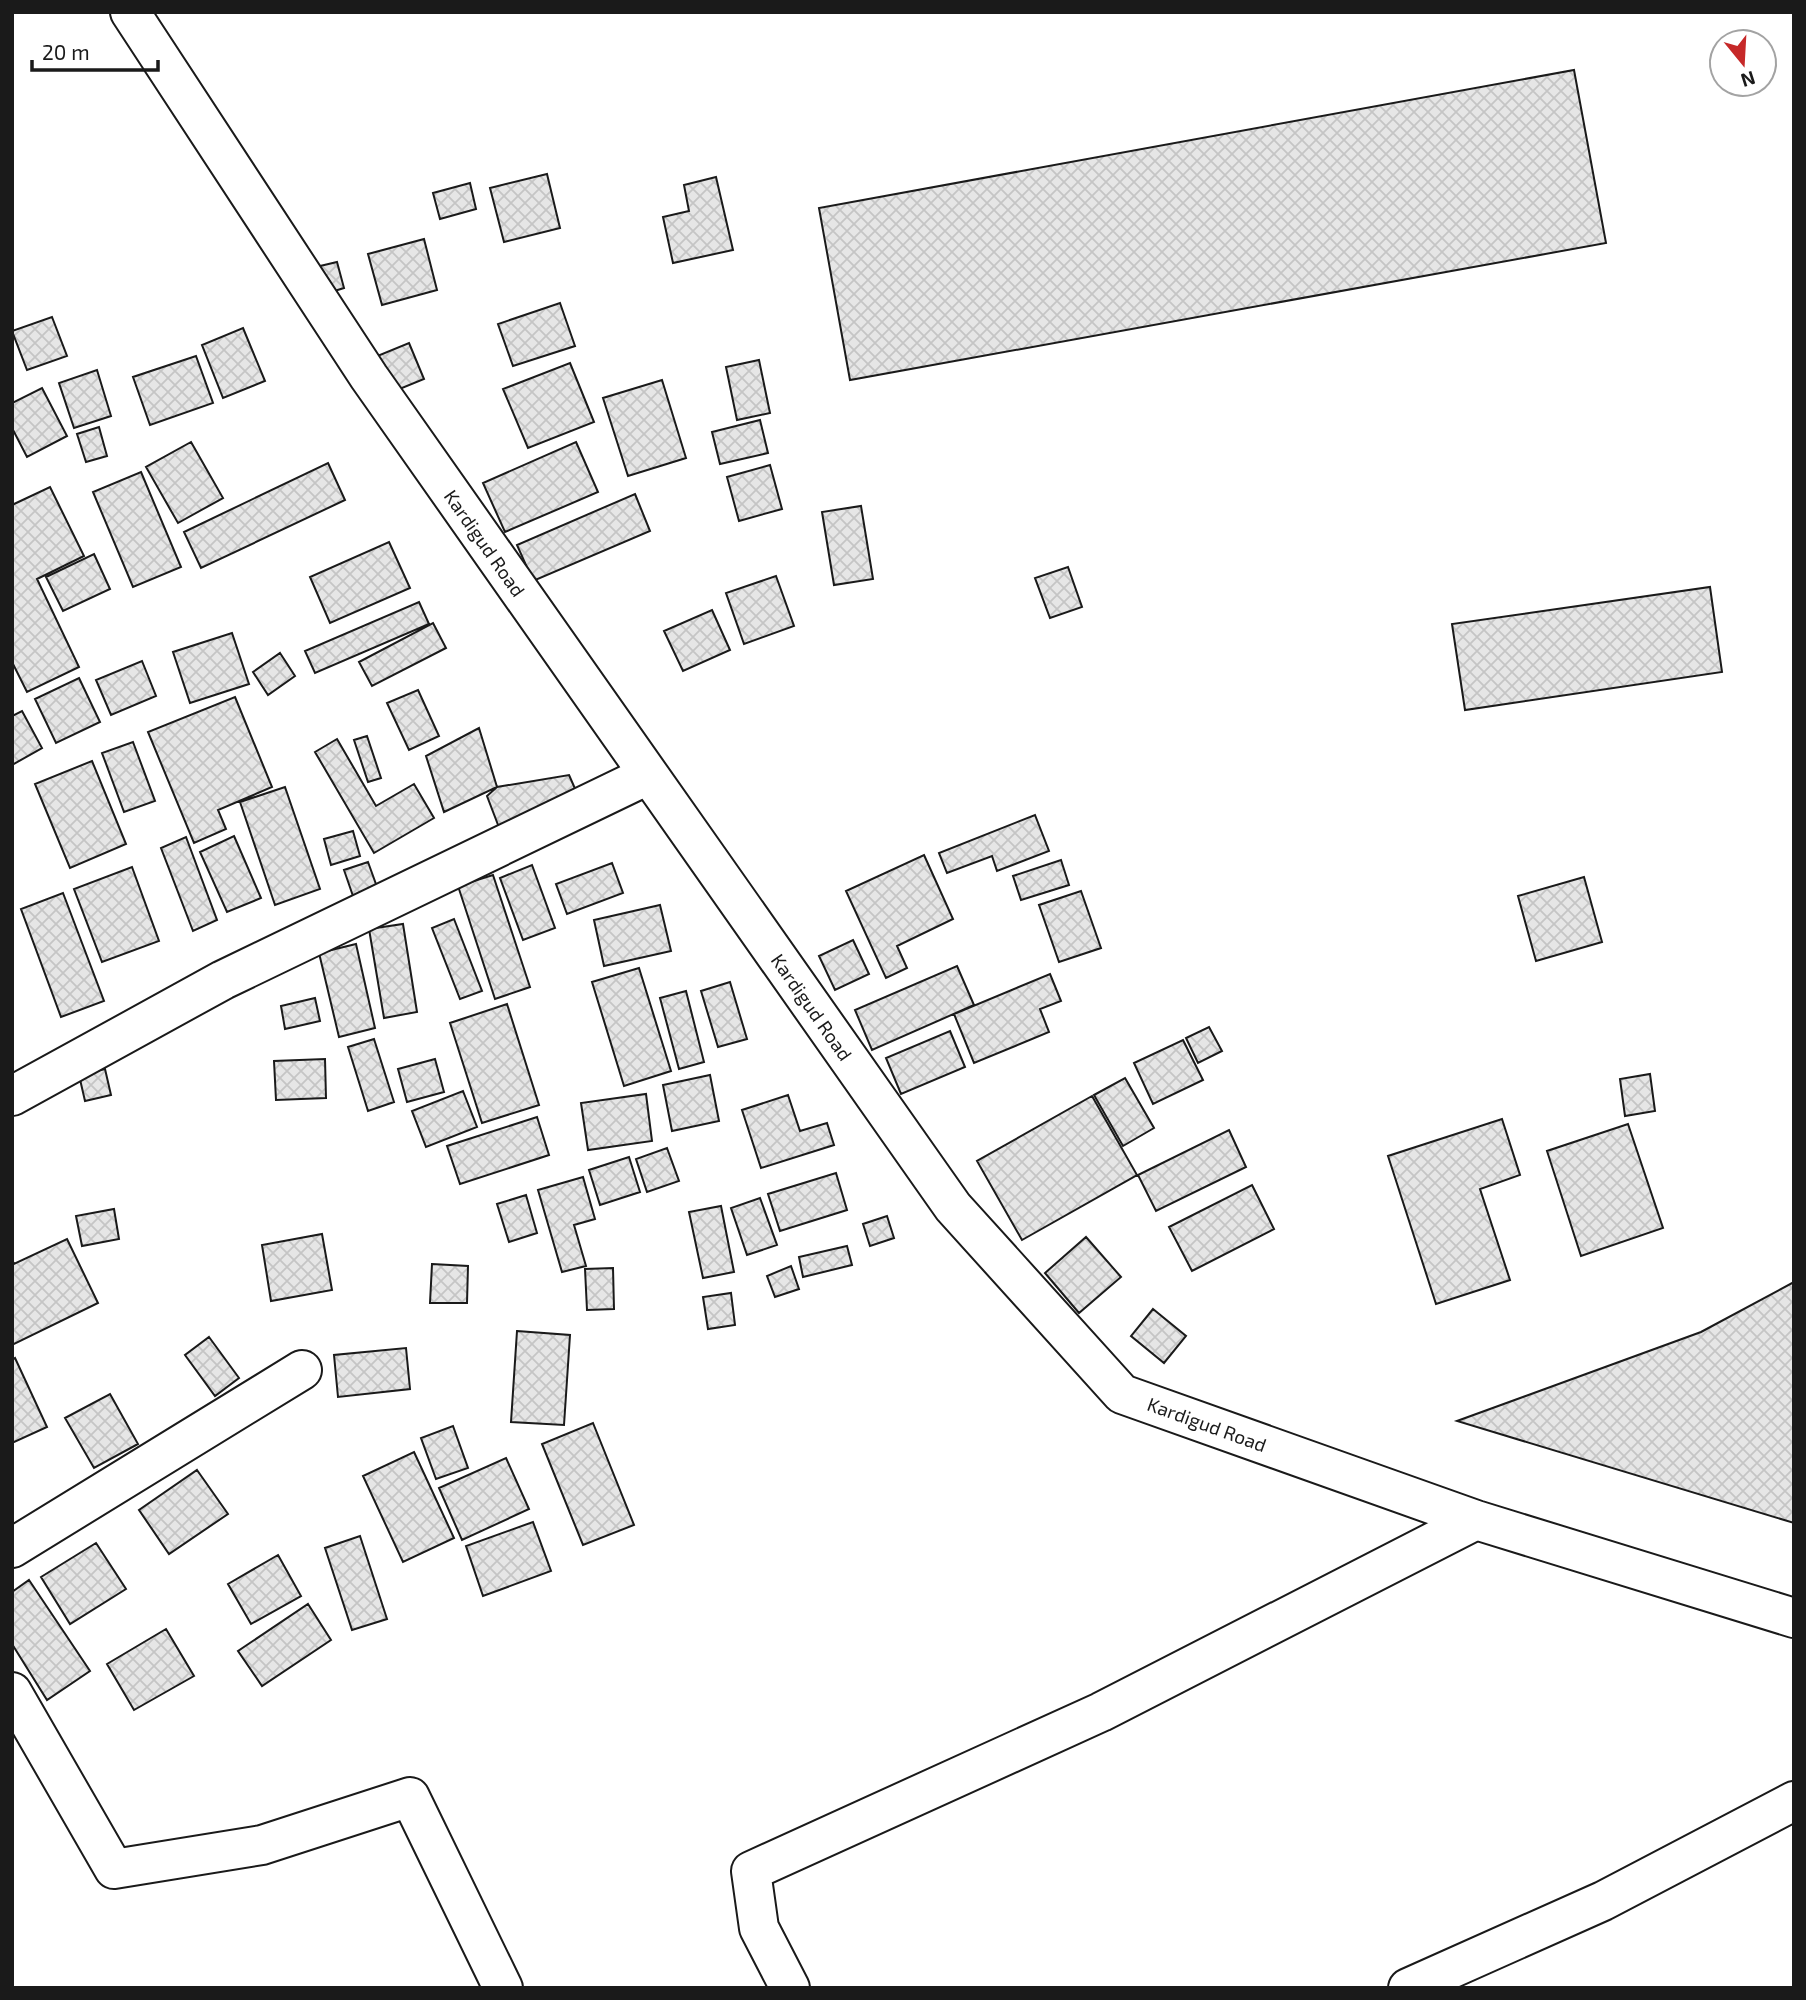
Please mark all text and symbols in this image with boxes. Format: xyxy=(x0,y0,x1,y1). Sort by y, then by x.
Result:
scale bar xyxy=(32,28,158,72)
north arrow xyxy=(1708,28,1778,98)
text: 20 m xyxy=(42,39,90,64)
text: N xyxy=(1738,67,1758,93)
street label: Kardigud Road xyxy=(440,485,530,601)
street label: Kardigud Road xyxy=(767,949,857,1065)
street label: Kardigud Road xyxy=(1144,1392,1270,1456)

